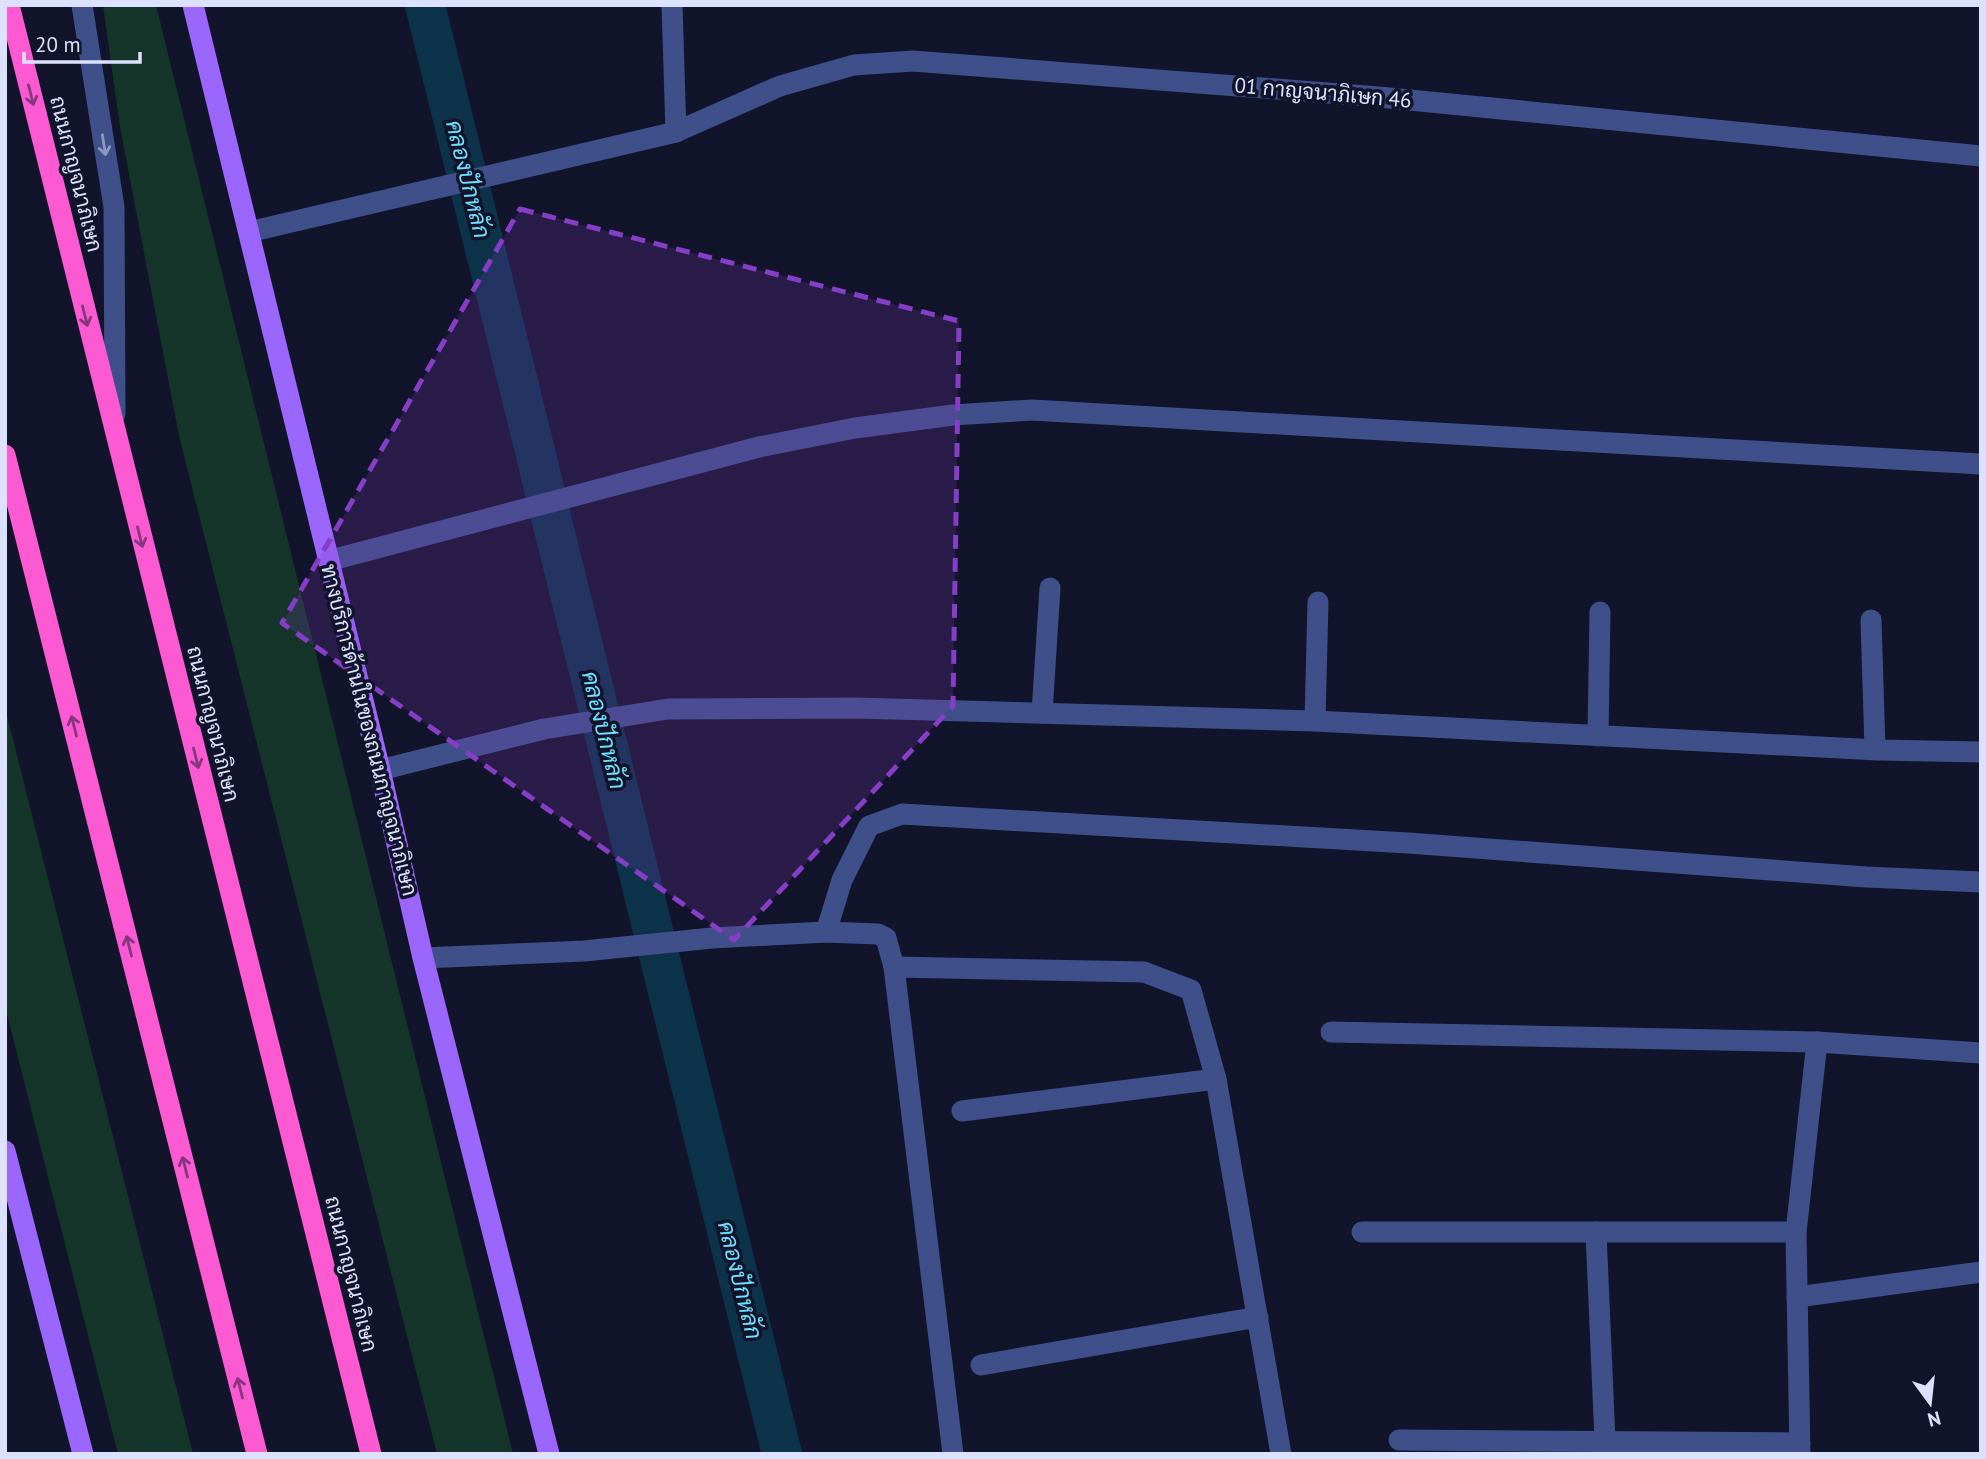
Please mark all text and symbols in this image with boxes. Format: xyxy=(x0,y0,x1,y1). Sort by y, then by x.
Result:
scale bar xyxy=(24,21,140,65)
text: 20 m xyxy=(35,31,81,58)
street label: 01 กาญจนาภิเษก 46 xyxy=(1233,71,1413,114)
one-way arrow xyxy=(25,83,38,106)
street label: ถนนกาญจนาภิเษก xyxy=(44,93,109,255)
water label: คลองปักหลัก xyxy=(440,117,497,241)
one-way arrow xyxy=(98,133,111,156)
one-way arrow xyxy=(79,304,93,327)
one-way arrow xyxy=(134,525,147,548)
street label: ทางบริการด้านในของถนนกาญจนาภิเษก xyxy=(315,561,424,899)
street label: ถนนกาญจนาภิเษก xyxy=(181,643,246,805)
water label: คลองปักหลัก xyxy=(576,668,633,792)
one-way arrow xyxy=(67,715,80,738)
one-way arrow xyxy=(190,746,203,768)
one-way arrow xyxy=(122,935,135,958)
one-way arrow xyxy=(178,1156,191,1179)
street label: ถนนกาญจนาภิเษก xyxy=(319,1193,384,1355)
water label: คลองปักหลัก xyxy=(712,1218,769,1342)
north arrow xyxy=(1895,1368,1965,1438)
one-way arrow xyxy=(233,1377,246,1399)
text: N xyxy=(1925,1406,1944,1433)

